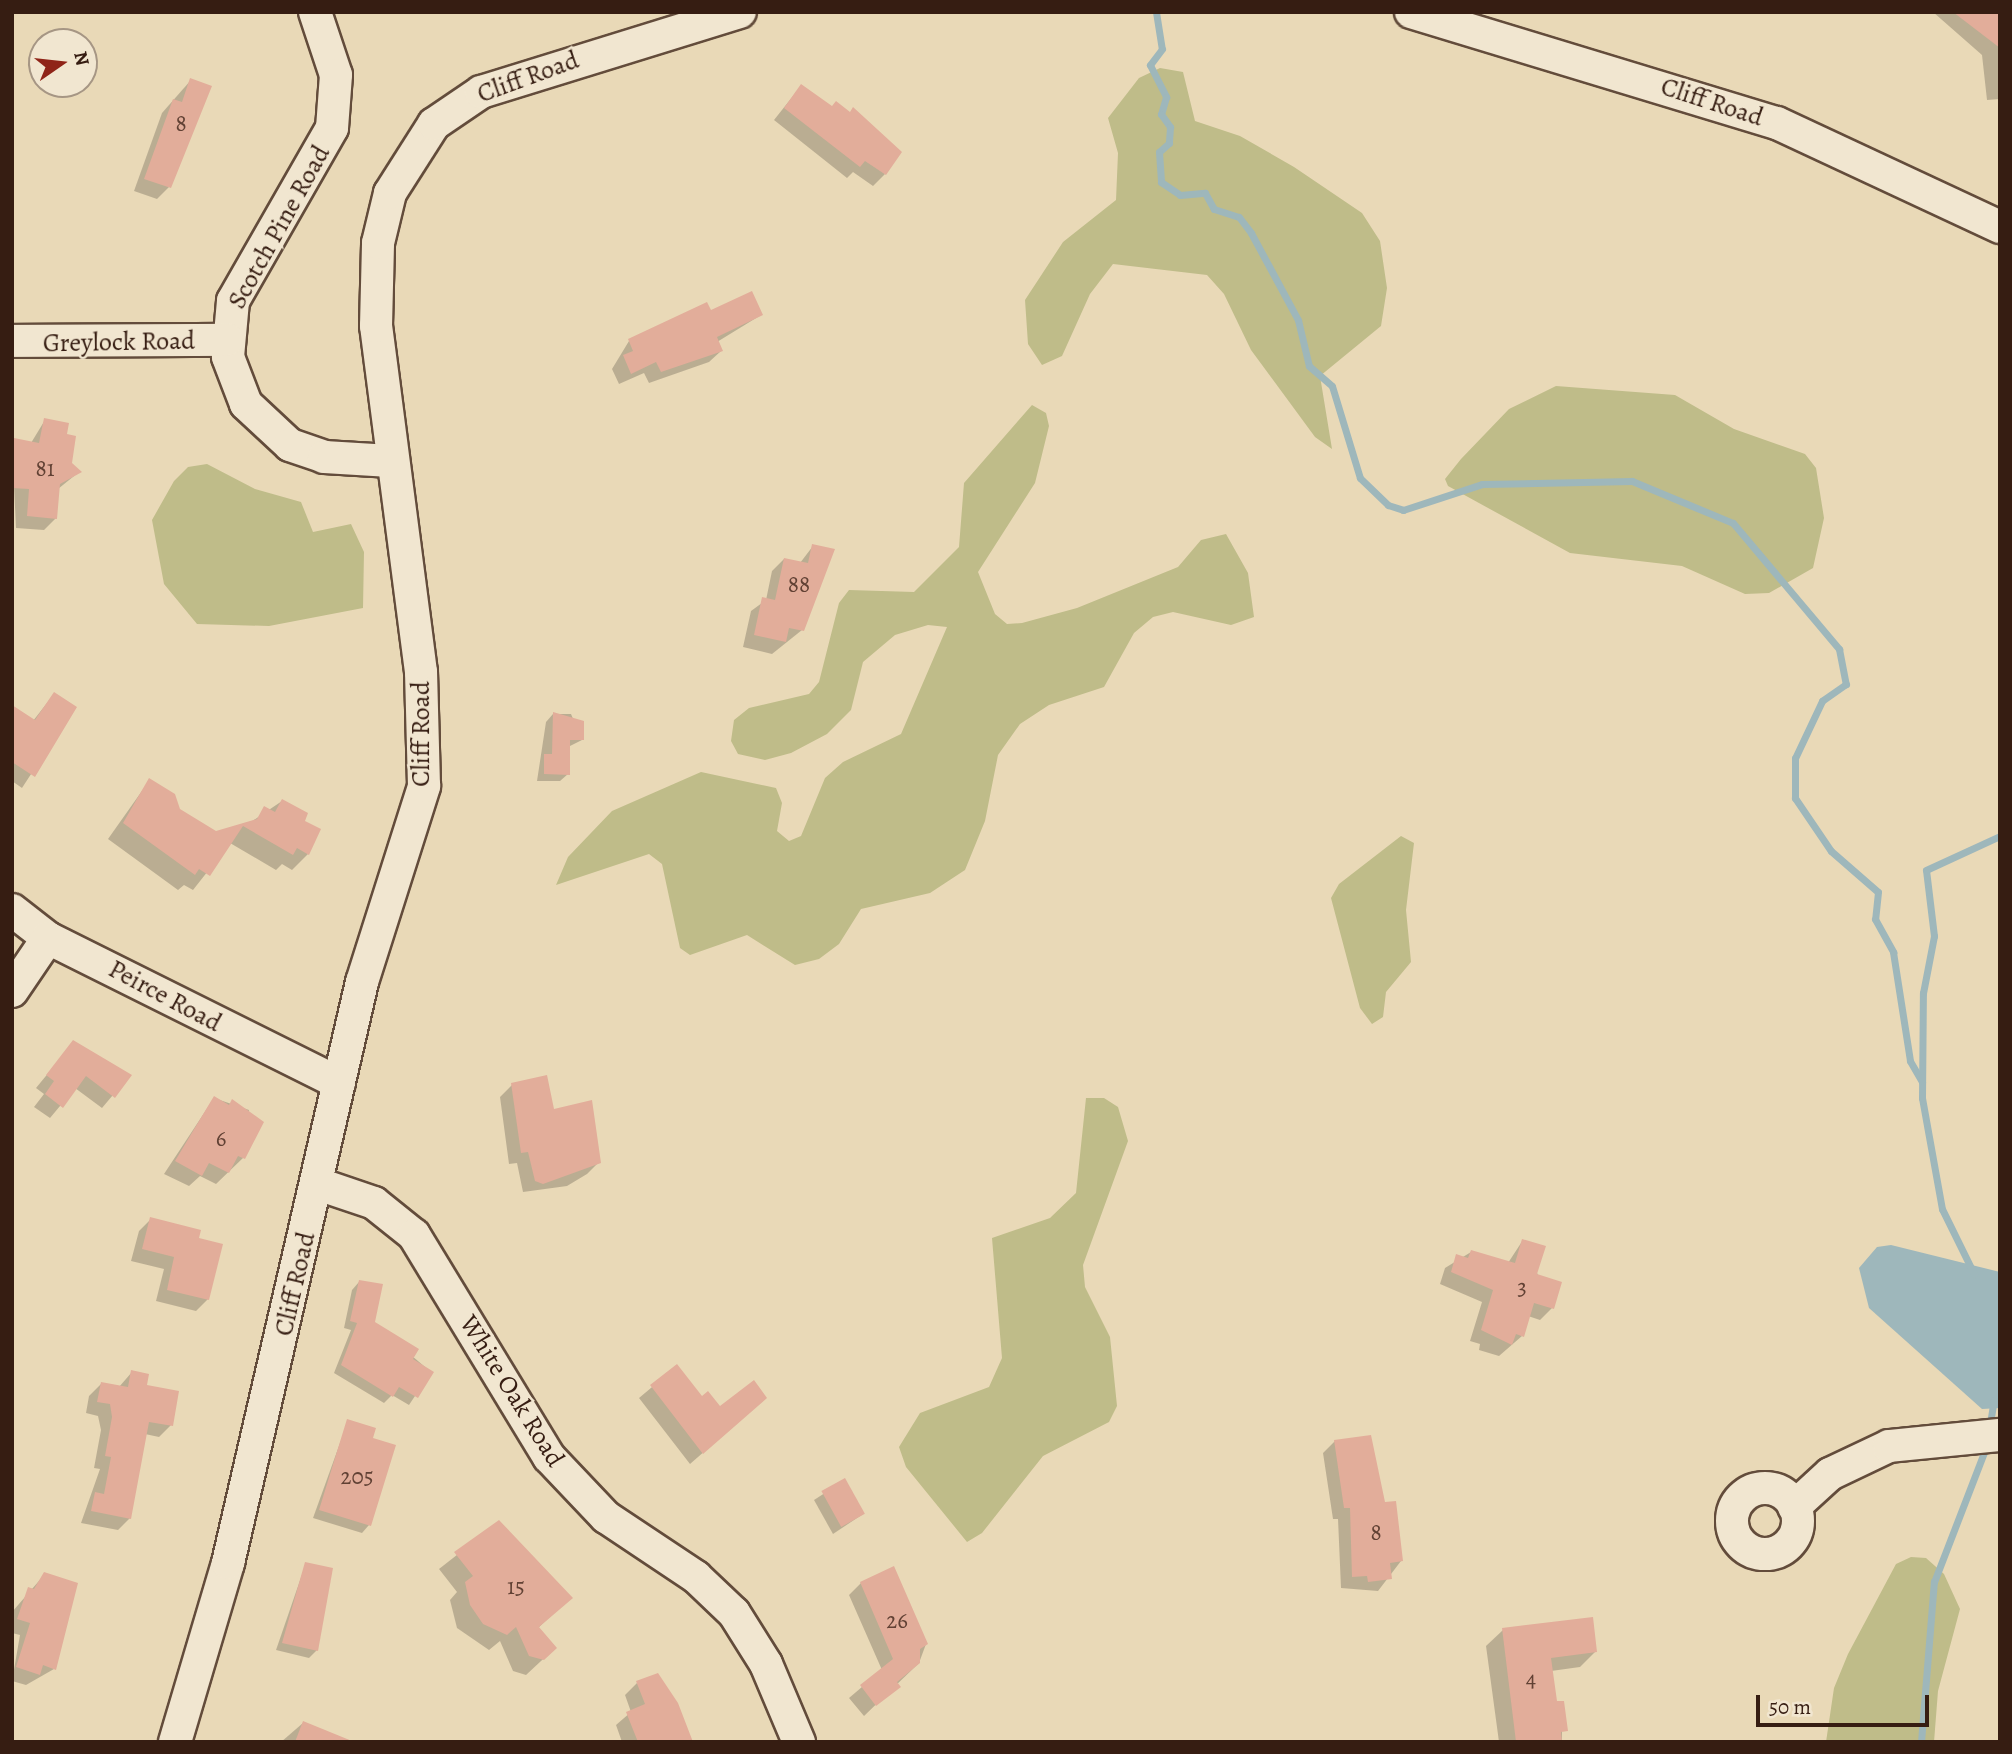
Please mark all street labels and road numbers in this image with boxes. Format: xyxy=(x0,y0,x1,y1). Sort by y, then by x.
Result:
street label: Cliff Road xyxy=(473,44,583,110)
street label: Cliff Road xyxy=(1657,71,1767,133)
street label: Scotch Pine Road xyxy=(221,140,337,314)
street label: Greylock Road xyxy=(43,325,195,359)
street label: Cliff Road xyxy=(405,681,437,787)
street label: Peirce Road xyxy=(103,953,227,1039)
street label: Cliff Road xyxy=(268,1229,322,1339)
street label: White Oak Road xyxy=(453,1309,571,1473)

